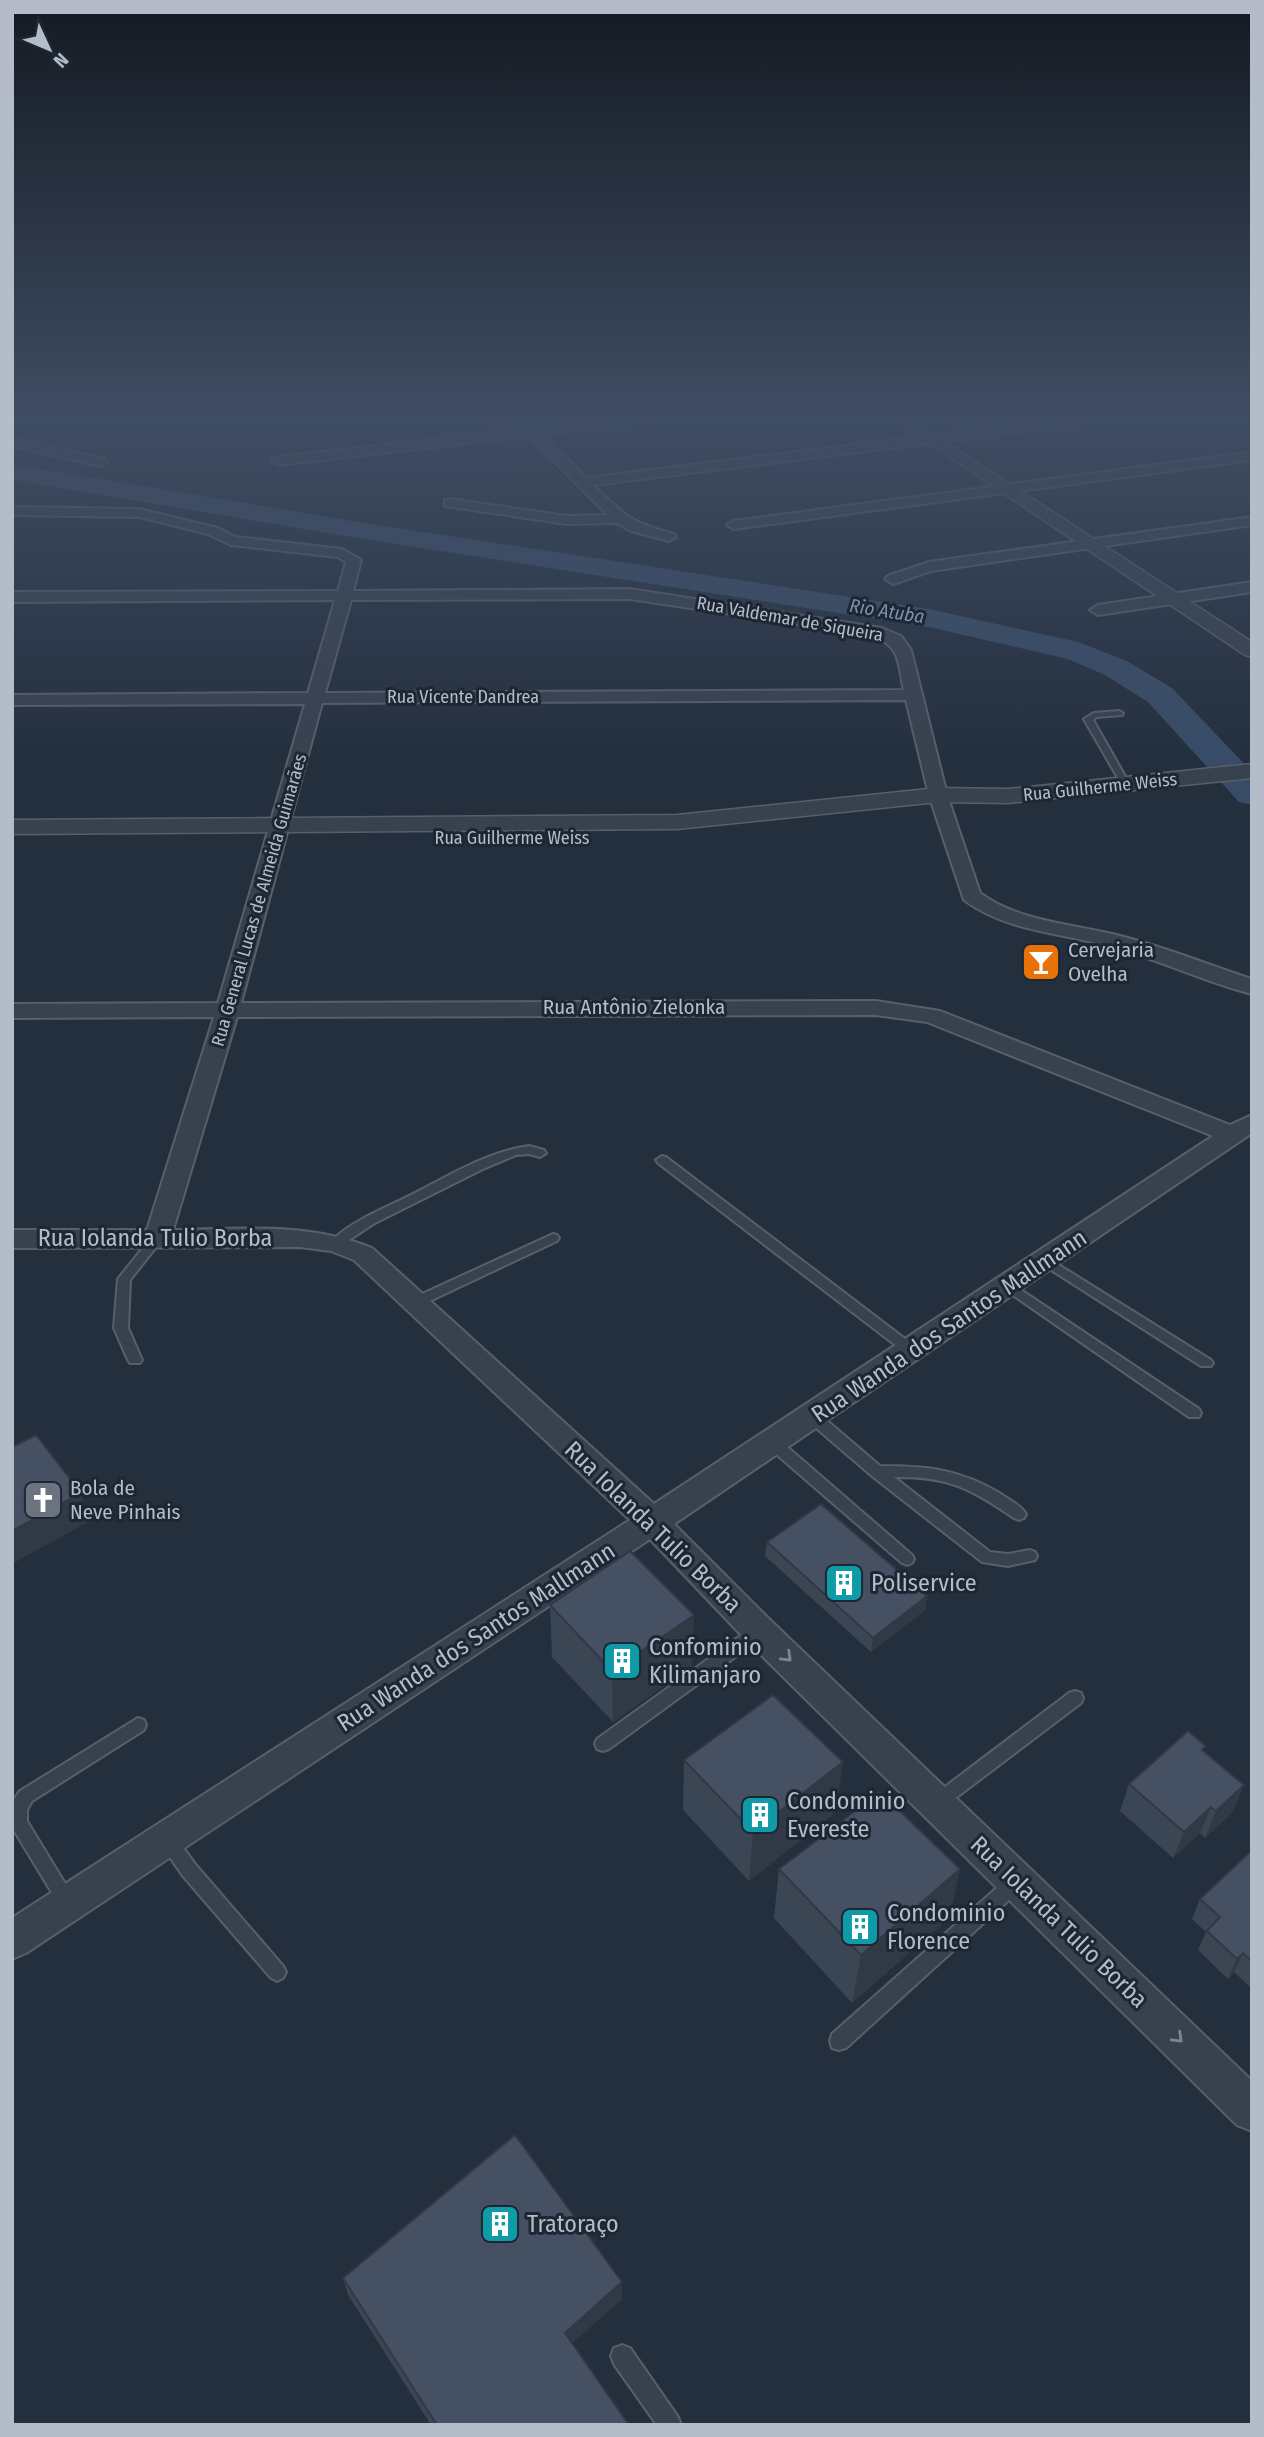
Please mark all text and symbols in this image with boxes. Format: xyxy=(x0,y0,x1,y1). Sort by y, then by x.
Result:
north arrow xyxy=(14,14,84,84)
text: N xyxy=(49,48,73,73)
street label: Rua Valdemar de Siqueira xyxy=(695,592,885,646)
water label: Rio Atuba xyxy=(848,594,926,628)
street label: Rua Vicente Dandrea xyxy=(387,686,539,708)
street label: Rua General Lucas de Almeida Guimarães xyxy=(207,751,311,1049)
street label: Rua Guilherme Weiss xyxy=(1022,768,1178,806)
street label: Rua Guilherme Weiss xyxy=(435,827,590,849)
place label: Cervejaria Ovelha xyxy=(1068,937,1154,987)
bar icon: Cervejaria Ovelha xyxy=(1020,941,1062,983)
street label: Rua Antônio Zielonka xyxy=(543,994,725,1020)
street label: Rua Wanda dos Santos Mallmann xyxy=(806,1223,1092,1429)
street label: Rua Iolanda Tulio Borba xyxy=(38,1224,272,1252)
street label: Rua Iolanda Tulio Borba xyxy=(559,1435,747,1619)
place label: Bola de Neve Pinhais xyxy=(70,1475,181,1525)
church icon: Bola de Neve Pinhais xyxy=(22,1479,64,1521)
street label: Rua Wanda dos Santos Mallmann xyxy=(332,1537,620,1737)
building icon: Poliservice xyxy=(823,1562,865,1604)
place label: Poliservice xyxy=(871,1569,977,1597)
place label: Confominio Kilimanjaro xyxy=(649,1633,762,1689)
building icon: Confominio Kilimanjaro xyxy=(601,1640,643,1682)
one-way arrow xyxy=(778,1648,791,1661)
place label: Condominio Evereste xyxy=(787,1787,905,1843)
building icon: Condominio Evereste xyxy=(739,1794,781,1836)
street label: Rua Iolanda Tulio Borba xyxy=(965,1830,1153,2014)
place label: Condominio Florence xyxy=(887,1899,1005,1955)
building icon: Condominio Florence xyxy=(839,1906,881,1948)
one-way arrow xyxy=(1169,2030,1182,2043)
building icon: Tratoraço xyxy=(479,2203,521,2245)
place label: Tratoraço xyxy=(527,2210,619,2238)

